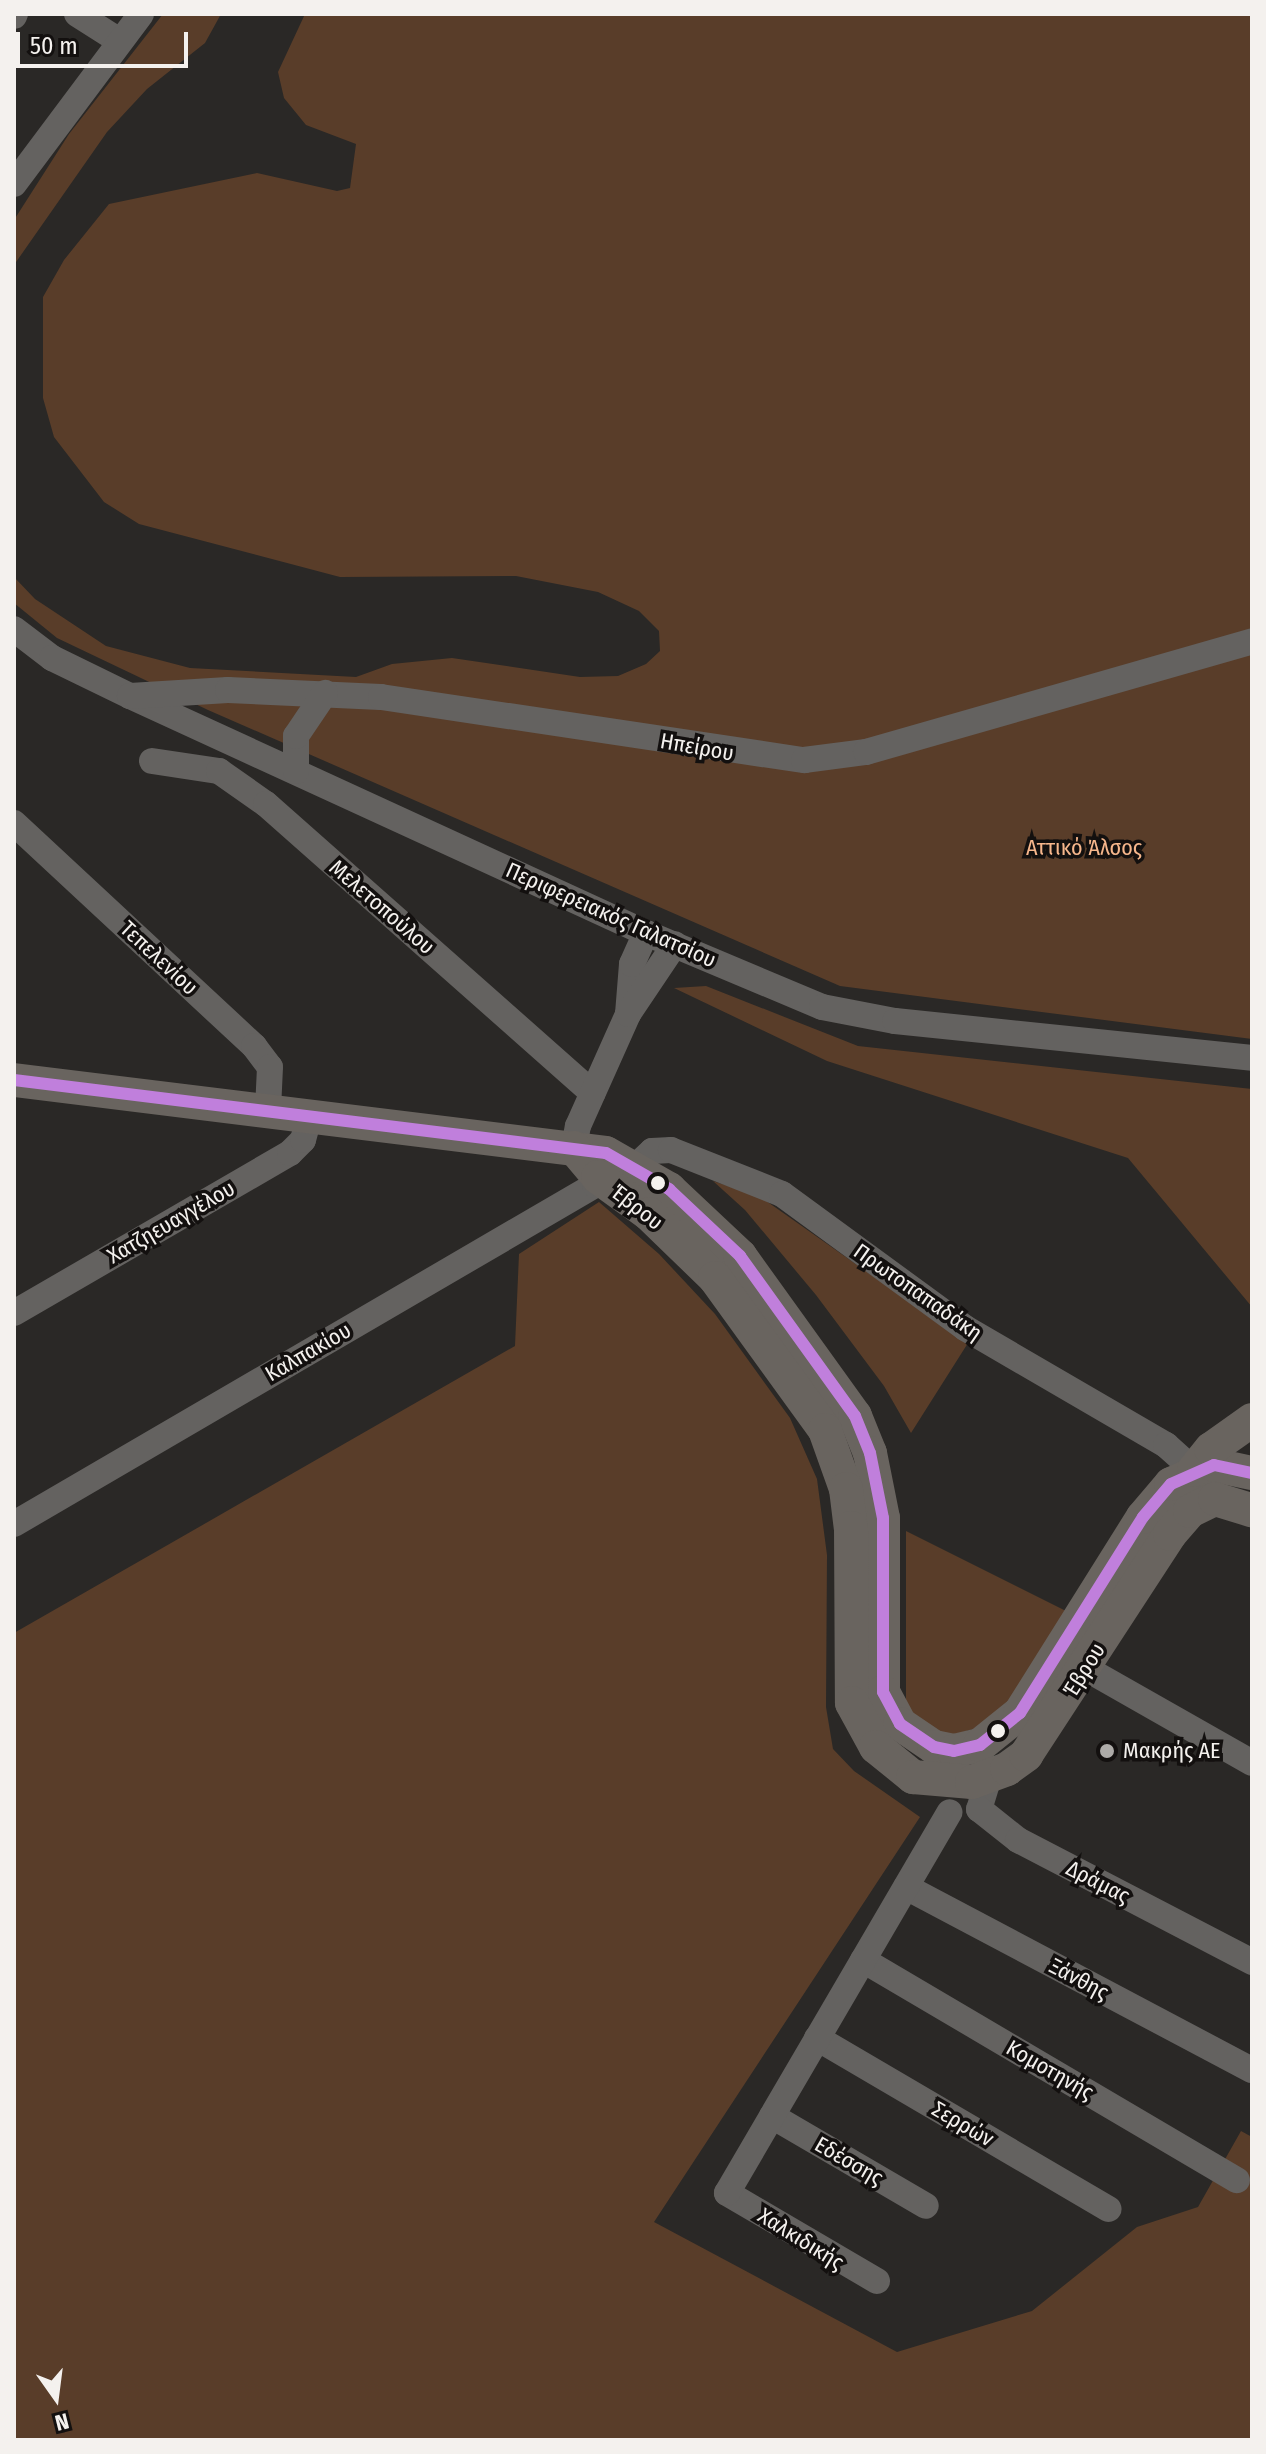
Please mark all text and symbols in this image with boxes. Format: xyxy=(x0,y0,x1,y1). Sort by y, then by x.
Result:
scale bar xyxy=(20,16,192,66)
text: 50 m xyxy=(30,32,78,60)
street label: Ηπείρου xyxy=(658,728,736,766)
park label: Αττικό Άλσος xyxy=(1026,835,1142,861)
street label: Μελετοπούλου xyxy=(324,854,440,960)
street label: Περιφερειακός Γαλατσίου xyxy=(502,857,720,973)
street label: Τεπελενίου xyxy=(115,915,203,1001)
street label: Χατζηευαγγέλου xyxy=(103,1175,239,1269)
unlabelled marker xyxy=(650,1175,666,1191)
street label: Έβρου xyxy=(606,1178,668,1236)
street label: Πρωτοπαπαδάκη xyxy=(849,1238,987,1346)
street label: Καλπακίου xyxy=(260,1317,356,1387)
street label: Έβρου xyxy=(1057,1638,1111,1702)
unlabelled marker xyxy=(990,1723,1006,1739)
place label: Μακρής ΑΕ xyxy=(1123,1738,1220,1764)
marker: Μακρής ΑΕ xyxy=(1098,1742,1116,1760)
street label: Δράμας xyxy=(1062,1855,1134,1909)
street label: Ξάνθης xyxy=(1045,1952,1113,2006)
street label: Κομοτηνής xyxy=(1002,2034,1098,2106)
street label: Σερρών xyxy=(927,2096,999,2152)
street label: Εδέσσης xyxy=(810,2131,888,2191)
street label: Χαλκιδικής xyxy=(753,2202,849,2276)
north arrow xyxy=(16,2358,96,2438)
text: N xyxy=(52,2407,72,2436)

